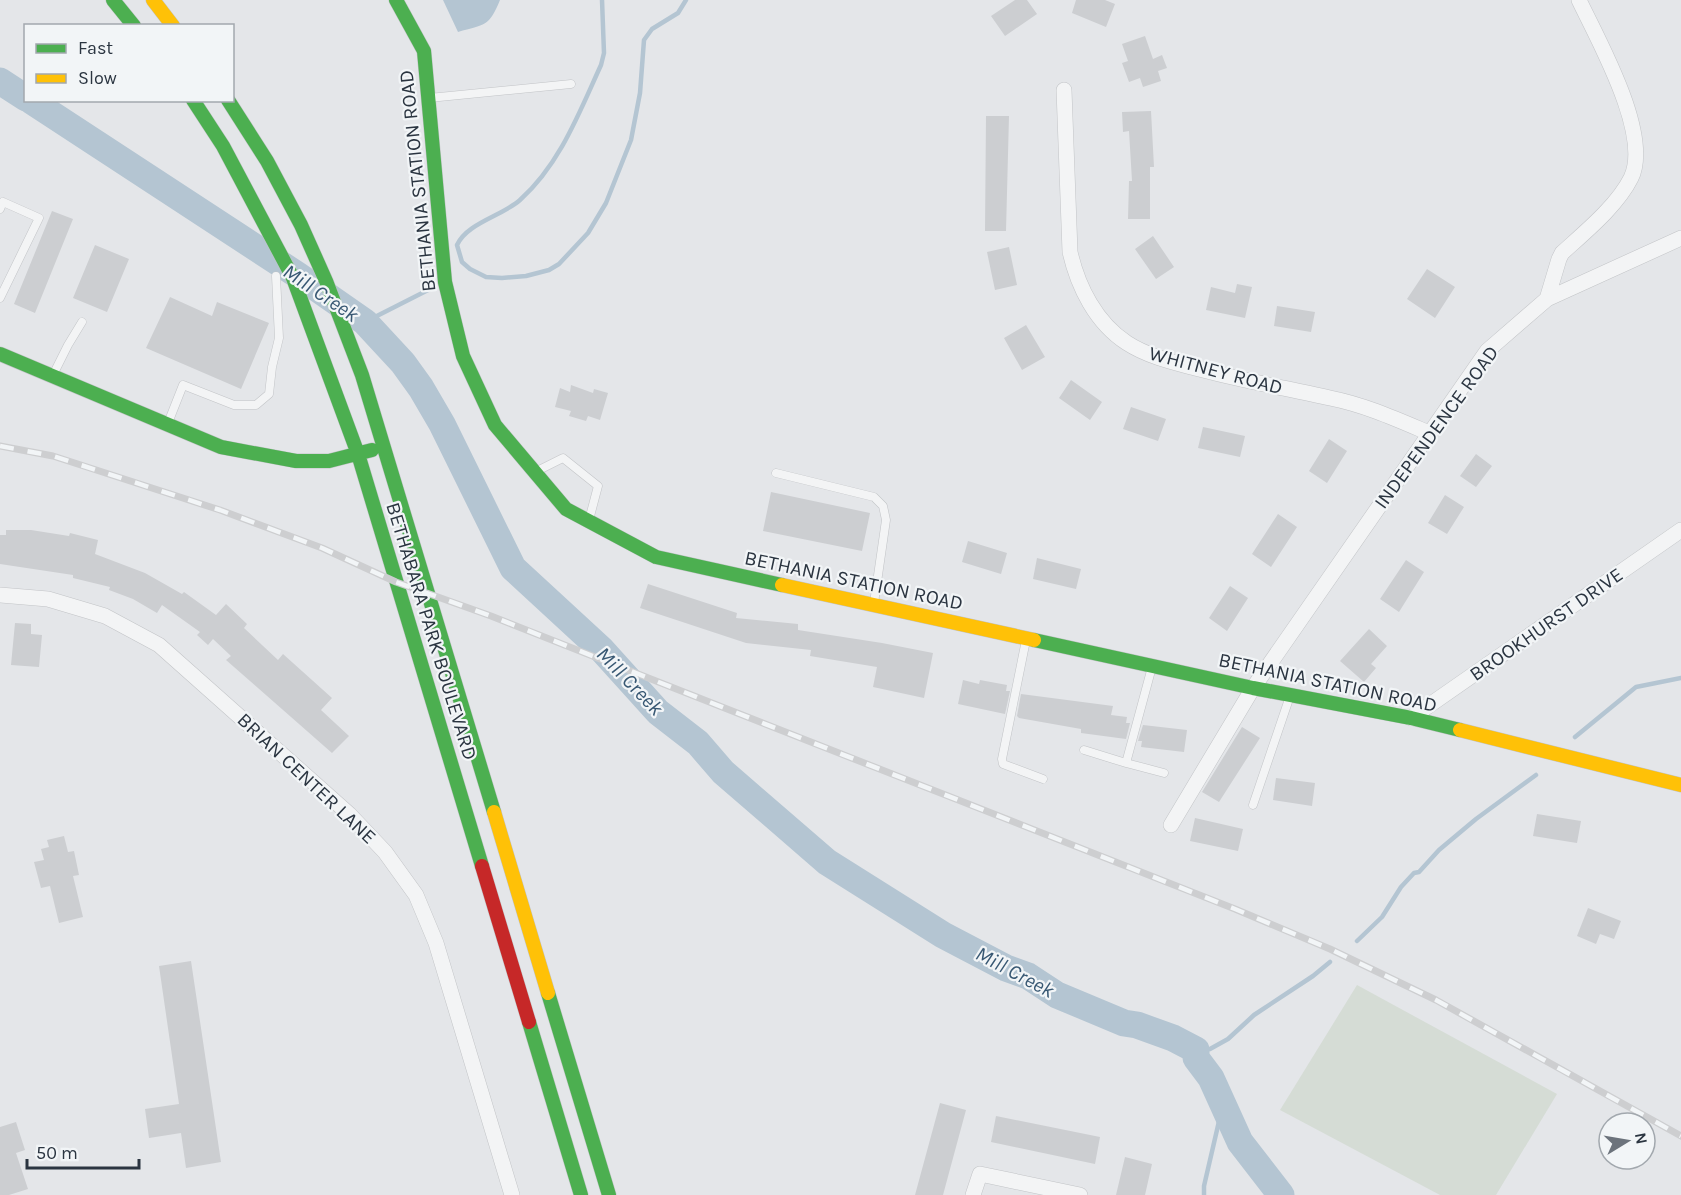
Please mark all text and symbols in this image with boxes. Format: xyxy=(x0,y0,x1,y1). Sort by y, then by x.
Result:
legend xyxy=(24,24,234,102)
text: Fast xyxy=(78,37,113,59)
text: Slow xyxy=(78,67,117,89)
street label: BETHANIA STATION ROAD xyxy=(394,69,441,293)
water label: Mill Creek xyxy=(279,259,363,327)
street label: INDEPENDENCE ROAD xyxy=(1370,341,1503,513)
street label: WHITNEY ROAD xyxy=(1147,342,1285,399)
street label: BETHABARA PARK BOULEVARD xyxy=(381,499,482,763)
street label: BETHANIA STATION ROAD xyxy=(743,546,965,615)
street label: BROOKHURST DRIVE xyxy=(1465,563,1627,686)
water label: Mill Creek xyxy=(592,642,669,720)
street label: BETHANIA STATION ROAD xyxy=(1217,648,1439,717)
street label: BRIAN CENTER LANE xyxy=(232,708,381,849)
water label: Mill Creek xyxy=(972,941,1059,1003)
north arrow xyxy=(1597,1111,1657,1171)
text: N xyxy=(1631,1131,1652,1146)
scale bar xyxy=(27,1132,140,1170)
text: 50 m xyxy=(36,1142,78,1164)

